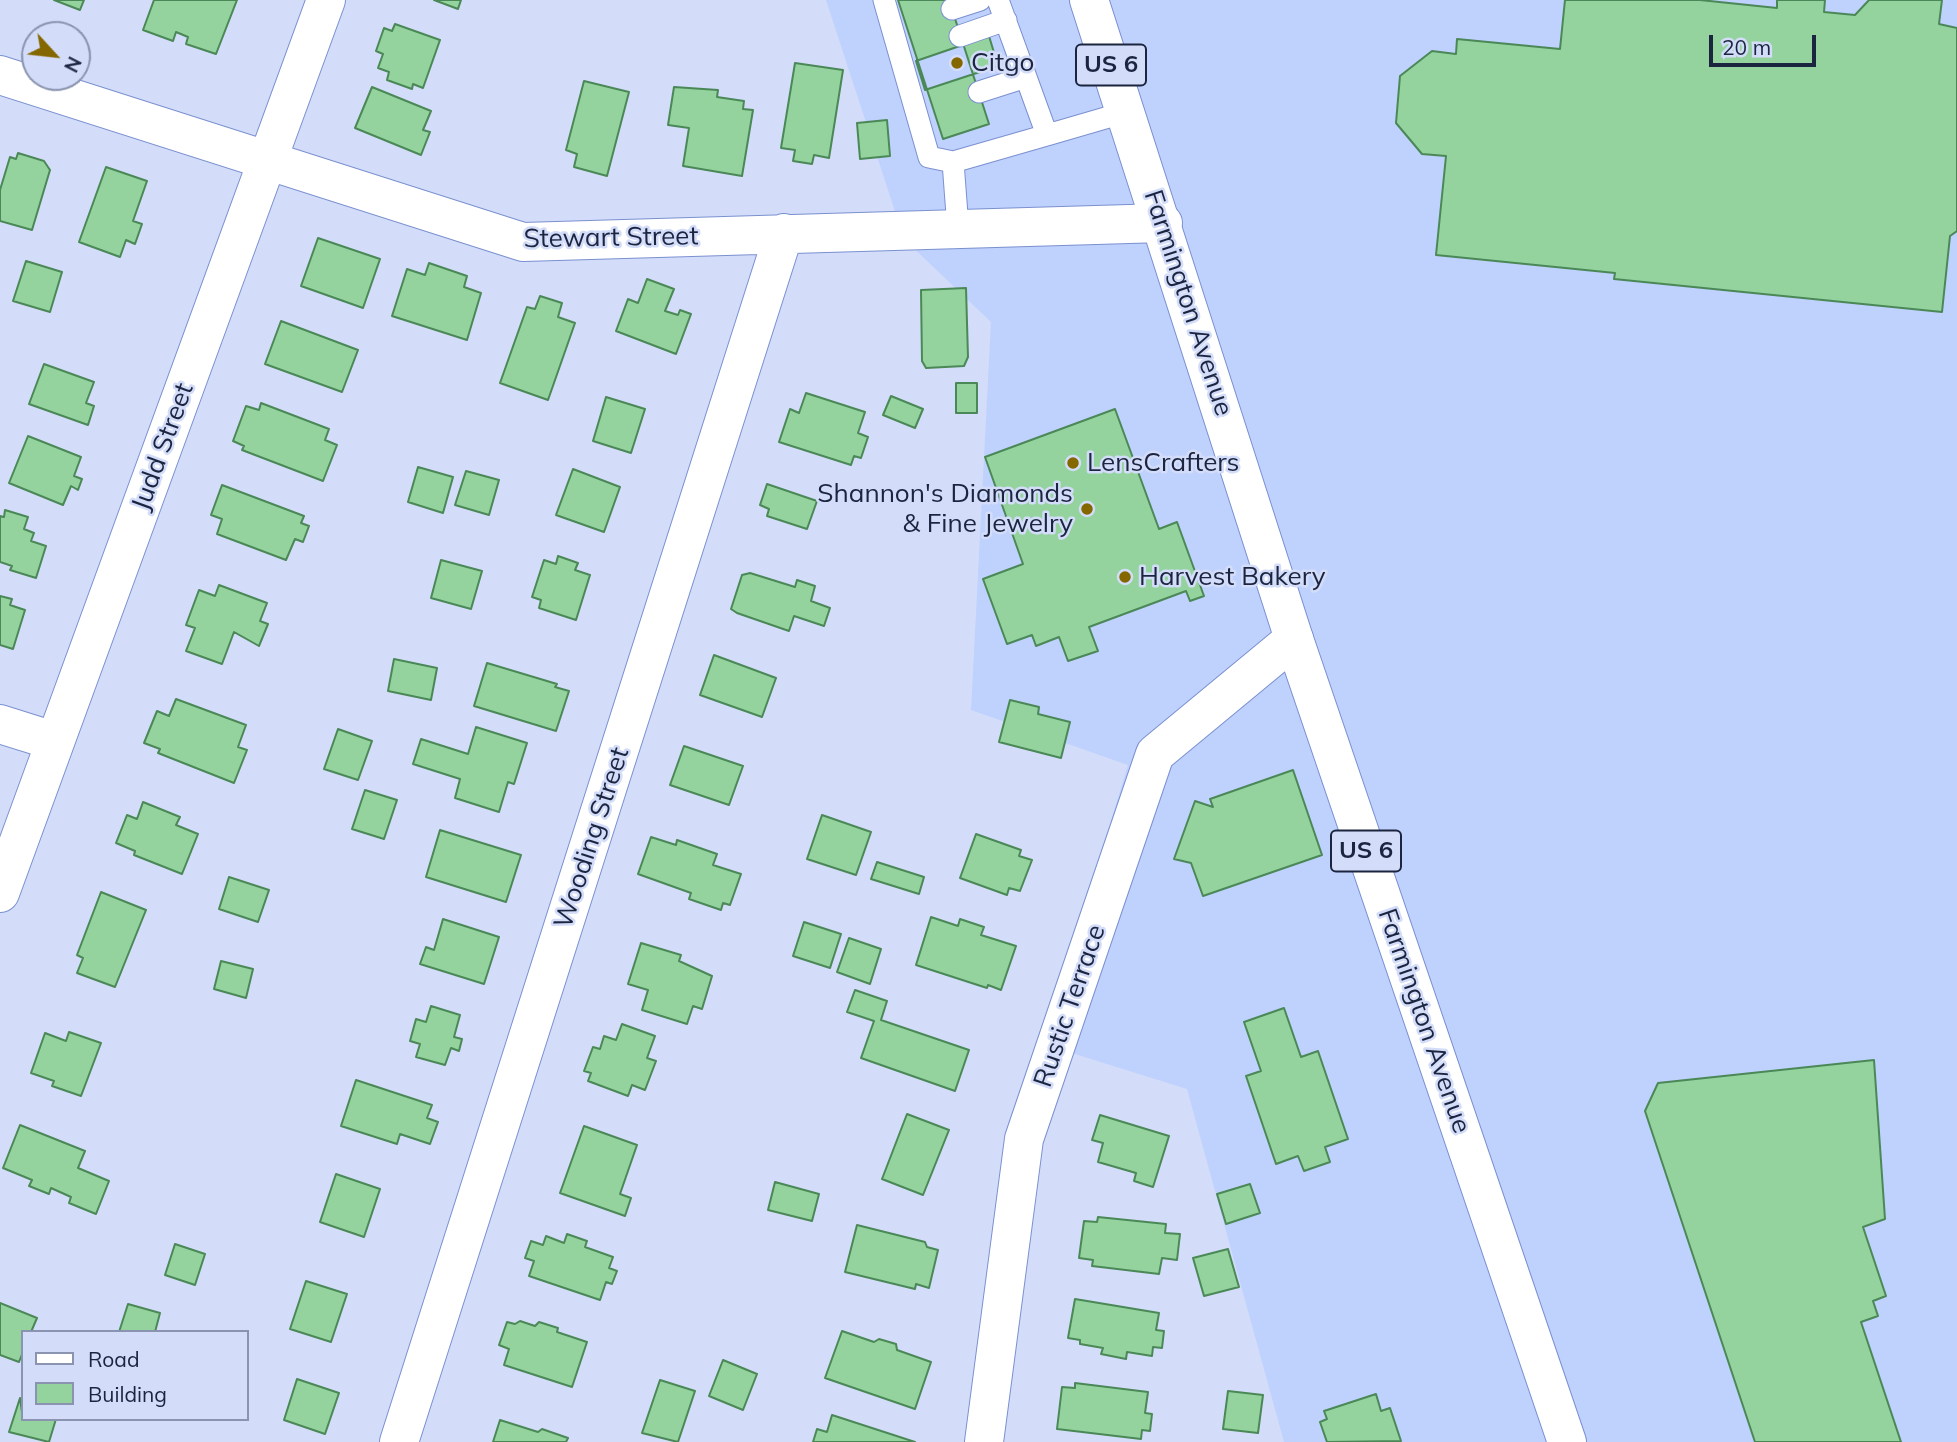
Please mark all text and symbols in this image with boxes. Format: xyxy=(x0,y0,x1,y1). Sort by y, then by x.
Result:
north arrow xyxy=(21,21,91,91)
scale bar xyxy=(1712,21,1819,65)
text: 20 m xyxy=(1722,34,1771,60)
road number: US 6 xyxy=(1076,44,1146,86)
place label: Citgo xyxy=(971,47,1034,79)
text: N xyxy=(59,53,87,76)
marker: Citgo xyxy=(949,55,965,71)
street label: Farmington Avenue xyxy=(1137,186,1239,420)
street label: Stewart Street xyxy=(523,221,699,255)
street label: Judd Street xyxy=(126,379,200,515)
place label: LensCrafters xyxy=(1087,447,1239,479)
marker: LensCrafters xyxy=(1065,455,1081,471)
place label: Shannon's Diamonds & Fine Jewelry xyxy=(817,478,1073,540)
marker: Shannon's Diamonds & Fine Jewelry xyxy=(1079,501,1095,517)
place label: Harvest Bakery xyxy=(1139,561,1326,593)
marker: Harvest Bakery xyxy=(1117,569,1133,585)
street label: Wooding Street xyxy=(548,744,636,932)
road number: US 6 xyxy=(1331,830,1401,872)
street label: Farmington Avenue xyxy=(1371,905,1477,1137)
street label: Rustic Terrace xyxy=(1028,921,1112,1091)
legend xyxy=(21,1330,248,1421)
text: Road xyxy=(88,1346,139,1372)
text: Building xyxy=(88,1381,167,1407)

